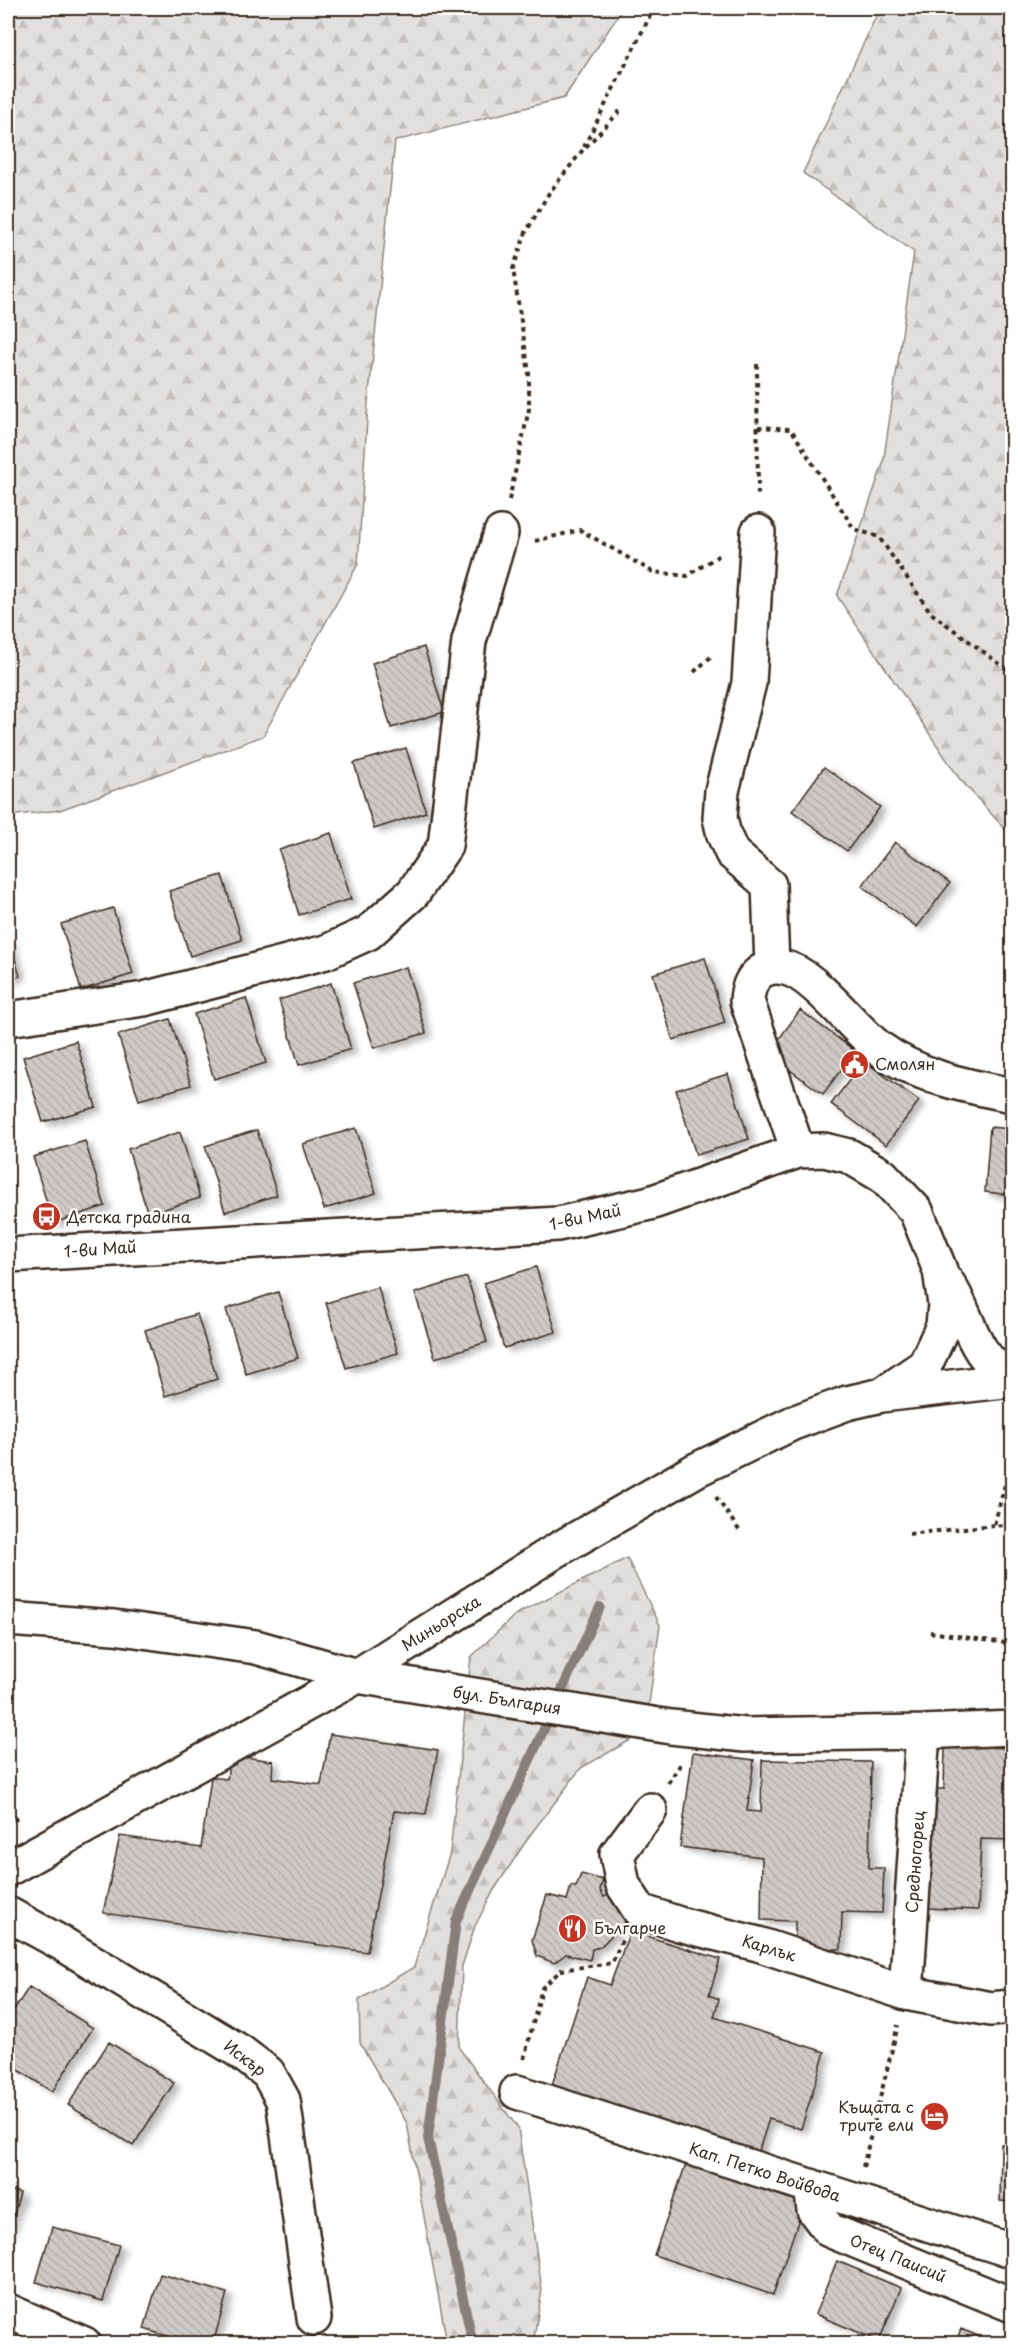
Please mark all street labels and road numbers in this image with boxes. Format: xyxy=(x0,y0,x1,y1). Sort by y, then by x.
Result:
street label: 1-ви Май xyxy=(547,1197,623,1235)
street label: 1-ви Май xyxy=(63,1233,137,1263)
street label: Миньорска xyxy=(396,1588,485,1656)
street label: бул. България xyxy=(451,1679,563,1719)
street label: Средногорец xyxy=(898,1810,930,1914)
street label: Карлък xyxy=(739,1927,800,1967)
street label: Искър xyxy=(219,2033,272,2081)
street label: Кап. Петко Войвода xyxy=(686,2135,844,2207)
street label: Отец Паисий xyxy=(847,2227,950,2287)

